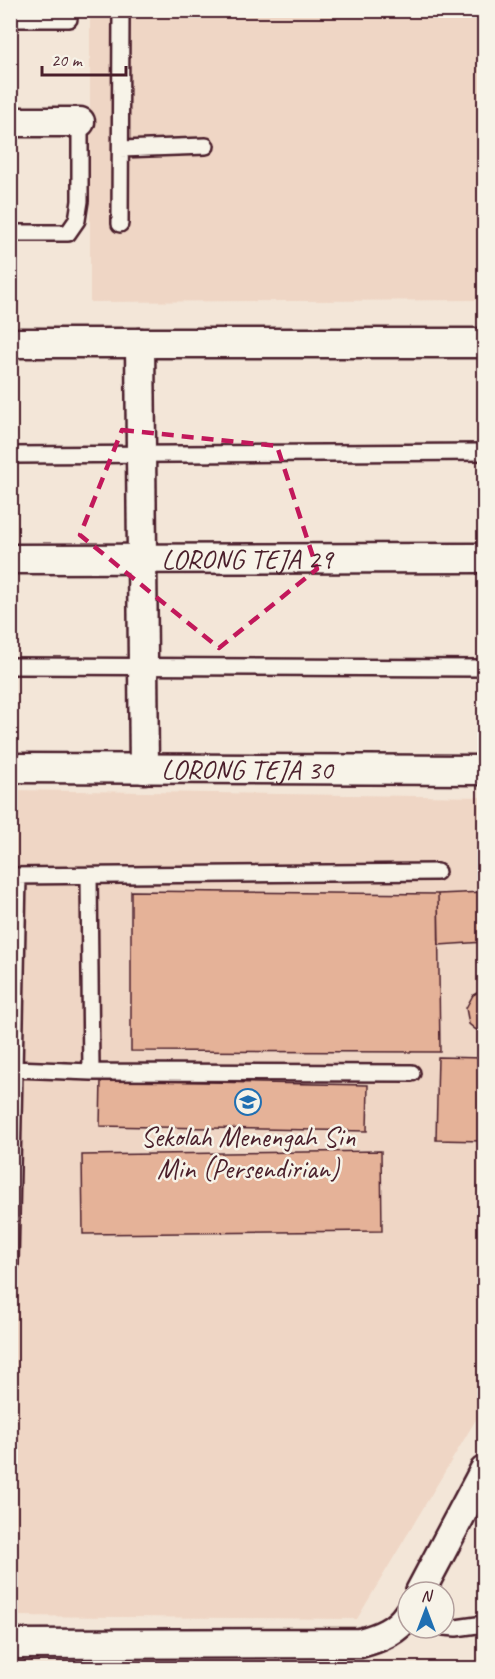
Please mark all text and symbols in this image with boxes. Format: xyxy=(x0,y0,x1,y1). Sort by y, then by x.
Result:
scale bar xyxy=(42,39,126,77)
text: 20 m xyxy=(51,49,84,71)
street label: LORONG TEJA 29 xyxy=(161,541,335,577)
street label: LORONG TEJA 30 xyxy=(161,752,335,787)
school or university icon: Sekolah Menengah Sin Min (Persendirian) xyxy=(233,1087,263,1117)
place label: Sekolah Menengah Sin Min (Persendirian) xyxy=(141,1119,356,1186)
north arrow xyxy=(396,1580,456,1640)
text: N xyxy=(421,1586,434,1606)

